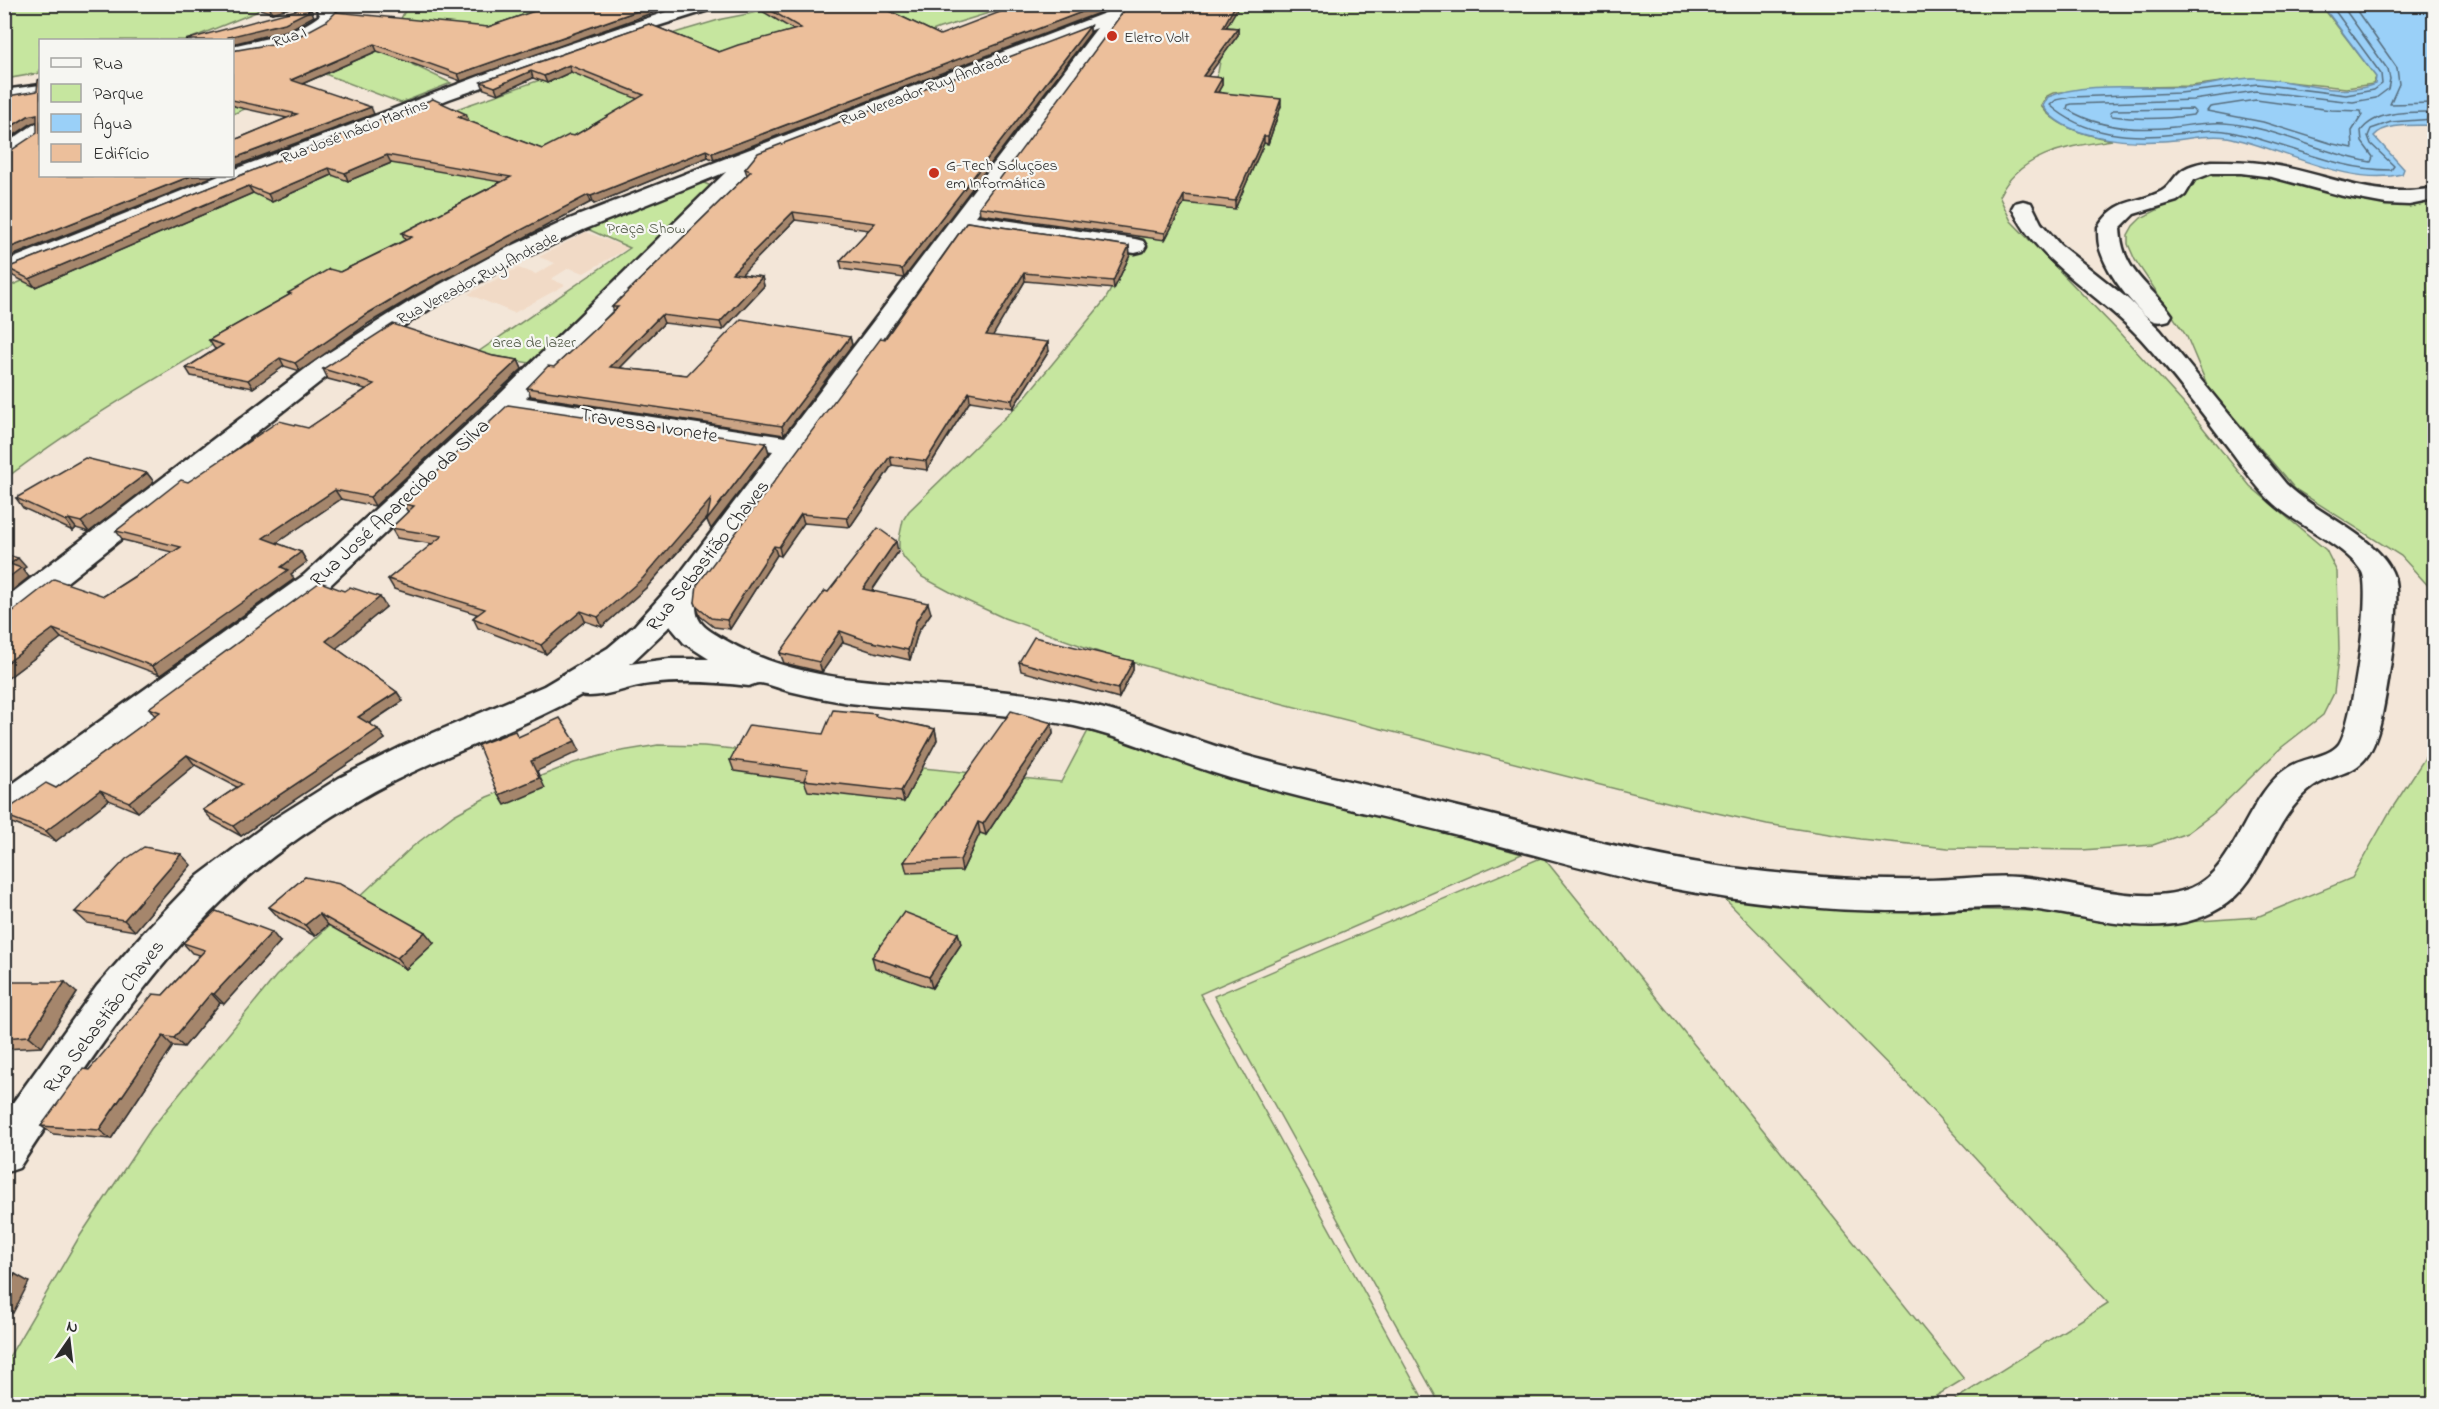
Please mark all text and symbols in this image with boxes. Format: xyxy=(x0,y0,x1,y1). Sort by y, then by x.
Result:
street label: Rua I xyxy=(270,21,310,55)
place label: Eletro Volt xyxy=(1124,26,1190,50)
marker: Eletro Volt xyxy=(1105,29,1119,43)
legend xyxy=(39,39,234,177)
street label: Rua Vereador Ruy Andrade xyxy=(837,46,1014,133)
text: Rua xyxy=(93,52,123,78)
text: Parque xyxy=(93,82,144,108)
street label: Rua José Inácio Martins xyxy=(278,93,432,171)
text: Água xyxy=(93,112,132,139)
text: Edifício xyxy=(93,142,149,168)
place label: G-Tech Soluções em Informática xyxy=(946,154,1058,196)
marker: G-Tech Soluções em Informática xyxy=(927,166,941,180)
park label: Praça Show xyxy=(607,217,685,241)
street label: Rua Vereador Ruy Andrade xyxy=(393,226,564,332)
park label: area de lazer xyxy=(492,331,576,355)
street label: Travessa Ivonete xyxy=(578,401,720,452)
street label: Rua José Aparecido da Silva xyxy=(304,413,497,595)
street label: Rua Sebastião Chaves xyxy=(640,474,778,639)
street label: Rua Sebastião Chaves xyxy=(37,934,173,1101)
north arrow xyxy=(39,1310,99,1370)
text: N xyxy=(64,1314,80,1340)

